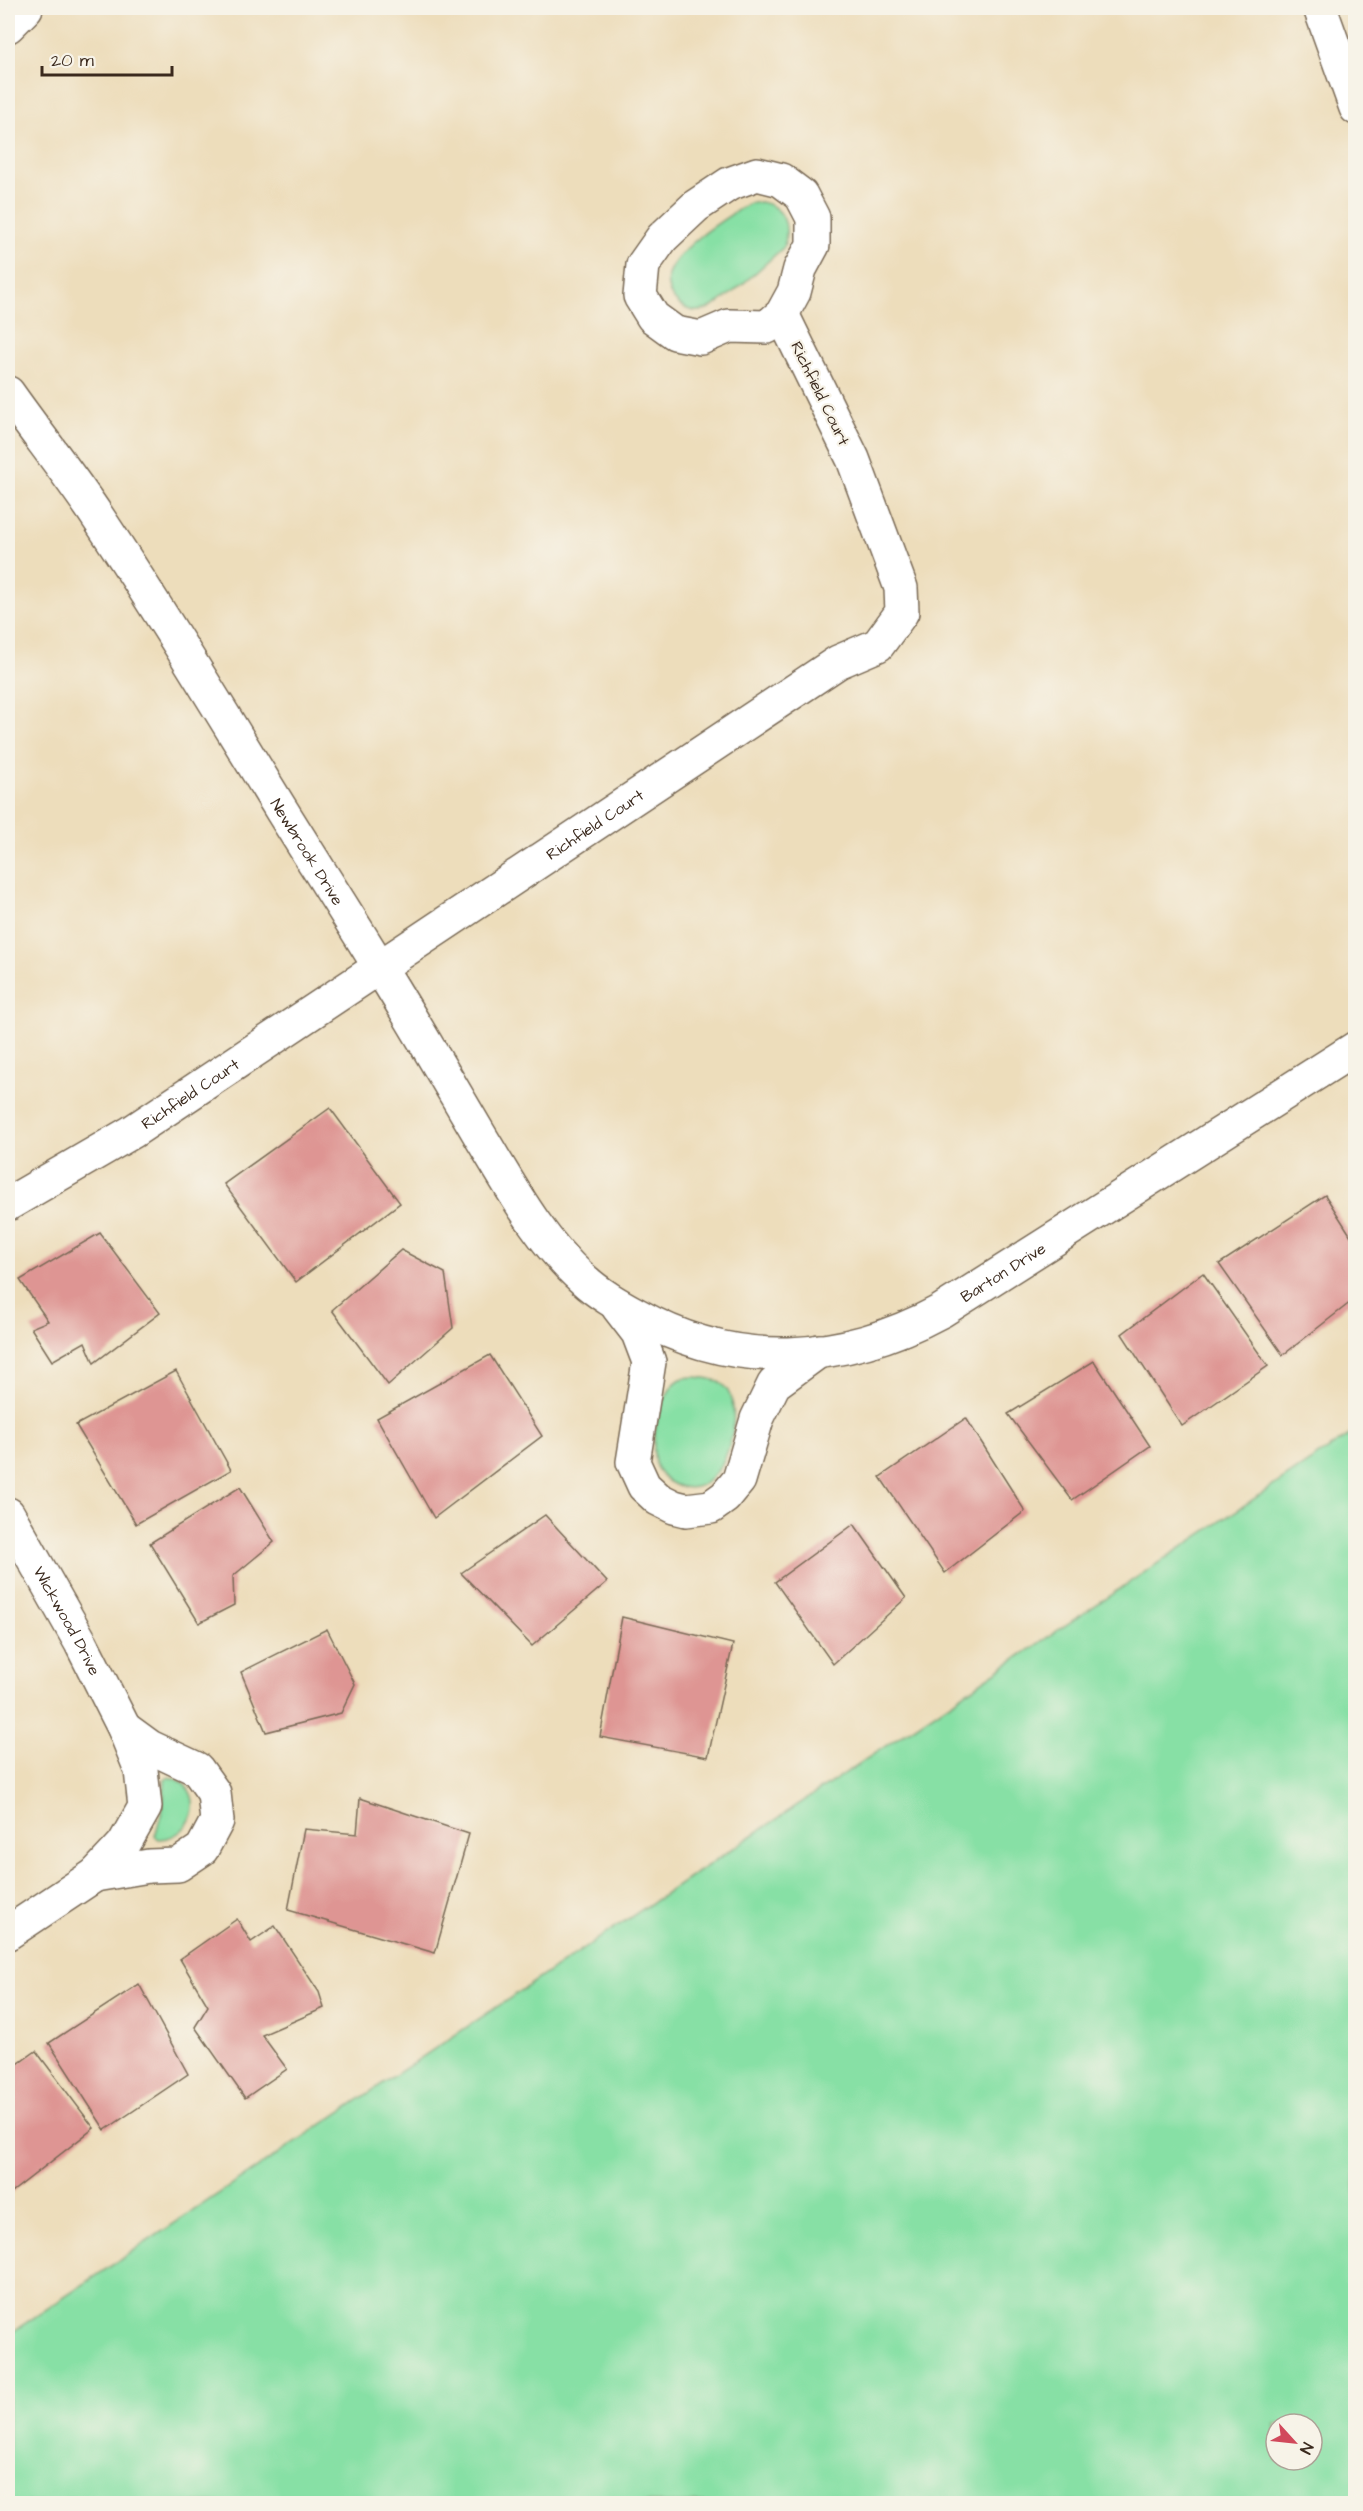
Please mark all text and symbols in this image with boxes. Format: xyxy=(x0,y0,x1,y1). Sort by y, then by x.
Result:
scale bar xyxy=(42,39,172,77)
text: 20 m xyxy=(51,48,94,73)
street label: Richfield Court xyxy=(785,338,855,450)
street label: Richfield Court xyxy=(542,784,649,865)
street label: Newbrook Drive xyxy=(265,795,349,910)
street label: Richfield Court xyxy=(137,1053,244,1135)
street label: Barton Drive xyxy=(957,1237,1050,1308)
street label: Wickwood Drive xyxy=(28,1562,106,1680)
north arrow xyxy=(1264,2412,1324,2472)
text: N xyxy=(1294,2439,1319,2458)

